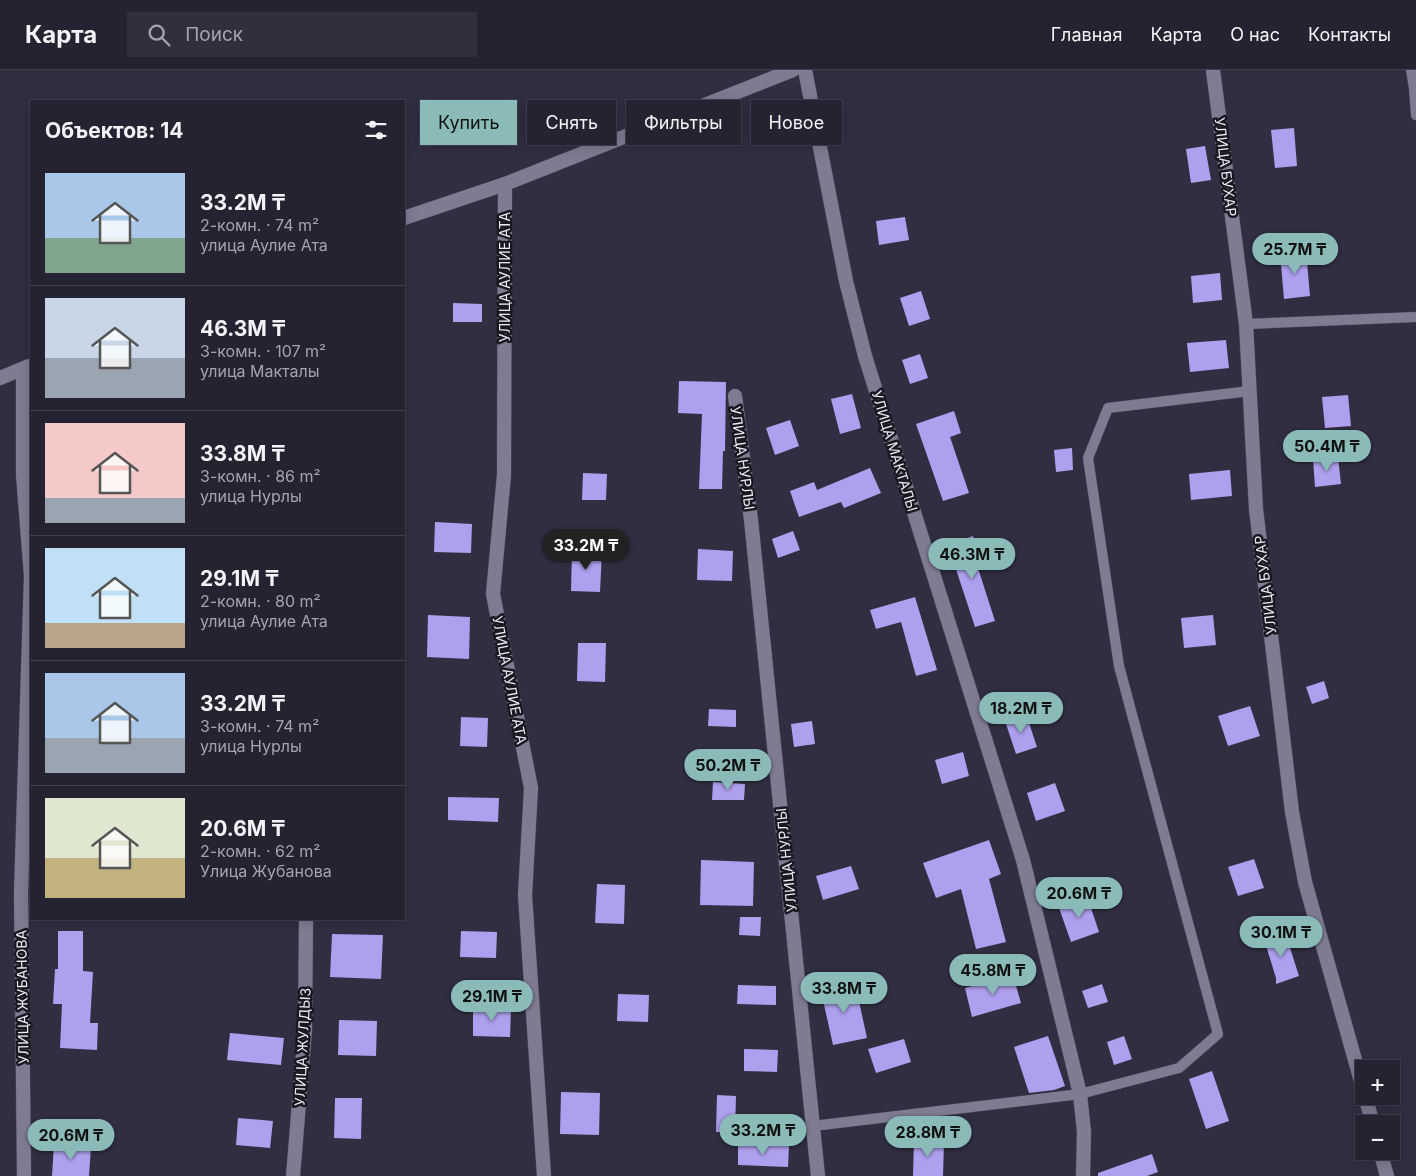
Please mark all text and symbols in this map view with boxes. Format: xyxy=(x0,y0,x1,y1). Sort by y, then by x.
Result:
search box xyxy=(127,12,477,57)
text: Карта xyxy=(25,20,97,49)
icon: search xyxy=(145,21,173,49)
text: Поиск xyxy=(185,23,243,46)
text: Главная xyxy=(1051,24,1122,45)
text: Карта xyxy=(1150,24,1202,45)
text: О нас xyxy=(1230,24,1280,45)
text: Контакты xyxy=(1308,24,1391,45)
chip: Купить xyxy=(420,100,517,145)
chip: Снять xyxy=(527,100,616,145)
chip: Фильтры xyxy=(626,100,741,145)
chip: Новое xyxy=(751,100,842,145)
icon: filters xyxy=(362,116,390,144)
street label: УЛИЦА БУХАР xyxy=(1212,117,1241,217)
text: Объектов: 14 xyxy=(45,118,183,143)
text: 33.2M ₸ xyxy=(200,190,285,215)
icon: home xyxy=(85,193,145,253)
street label: УЛИЦА АУЛИЕ АТА xyxy=(496,211,513,342)
text: 2-комн. · 74 m² xyxy=(200,215,319,235)
pin: 25.7M ₸ xyxy=(1249,232,1341,275)
text: улица Аулие Ата xyxy=(200,235,328,255)
text: 25.7M ₸ xyxy=(1263,239,1327,259)
text: 46.3M ₸ xyxy=(200,316,286,341)
icon: home xyxy=(85,318,145,378)
text: 3-комн. · 107 m² xyxy=(200,341,326,361)
text: улица Макталы xyxy=(200,361,320,381)
street label: УЛИЦА МАКТАЛЫ xyxy=(869,388,921,514)
street label: УЛИЦА НУРЛЫ xyxy=(727,405,759,511)
pin: 50.4M ₸ xyxy=(1281,430,1373,472)
text: 50.4M ₸ xyxy=(1294,436,1360,456)
text: 33.8M ₸ xyxy=(200,441,285,466)
icon: home xyxy=(85,443,145,503)
text: 3-комн. · 86 m² xyxy=(200,466,321,486)
text: улица Нурлы xyxy=(200,486,302,506)
pin: 33.2M ₸ xyxy=(540,528,632,571)
text: 33.2M ₸ xyxy=(553,535,619,555)
street label: УЛИЦА БУХАР xyxy=(1250,535,1279,635)
pin: 46.3M ₸ xyxy=(926,538,1018,580)
text: 46.3M ₸ xyxy=(939,544,1005,564)
text: 29.1M ₸ xyxy=(200,566,279,591)
icon: home xyxy=(85,568,145,628)
text: 2-комн. · 80 m² xyxy=(200,591,321,611)
text: улица Аулие Ата xyxy=(200,611,328,631)
street label: УЛИЦА АУЛИЕ АТА xyxy=(489,614,531,746)
text: 33.2M ₸ xyxy=(200,691,285,716)
pin: 18.2M ₸ xyxy=(975,692,1067,734)
icon: home xyxy=(85,693,145,753)
text: 18.2M ₸ xyxy=(990,698,1052,718)
text: 3-комн. · 74 m² xyxy=(200,716,319,736)
text: улица Нурлы xyxy=(200,736,302,756)
pin: 50.2M ₸ xyxy=(682,748,774,791)
text: 50.2M ₸ xyxy=(695,755,761,775)
street label: УЛИЦА НУРЛЫ xyxy=(772,807,800,913)
text: 20.6M ₸ xyxy=(200,816,285,841)
icon: home xyxy=(85,818,145,878)
text: 2-комн. · 62 m² xyxy=(200,841,320,861)
text: Улица Жубанова xyxy=(200,861,332,881)
pin: 20.6M ₸ xyxy=(1033,876,1125,919)
text: 20.6M ₸ xyxy=(1046,883,1112,903)
pin: 30.1M ₸ xyxy=(1235,916,1327,958)
text: 30.1M ₸ xyxy=(1251,922,1311,942)
street label: УЛИЦА ЖУБАНОВА xyxy=(12,929,32,1064)
pin: 45.8M ₸ xyxy=(947,954,1039,996)
text: 45.8M ₸ xyxy=(960,960,1026,980)
pin: 33.8M ₸ xyxy=(798,972,890,1014)
text: 33.8M ₸ xyxy=(811,978,877,998)
pin: 29.1M ₸ xyxy=(446,980,538,1022)
text: 29.1M ₸ xyxy=(462,986,522,1006)
street label: УЛИЦА ЖУЛДЫЗ xyxy=(290,987,314,1107)
map controls xyxy=(1355,1060,1400,1160)
button: + xyxy=(1355,1060,1400,1105)
pin: 33.2M ₸ xyxy=(717,1114,809,1156)
button: − xyxy=(1355,1115,1400,1160)
pin: 28.8M ₸ xyxy=(882,1116,974,1158)
pin: 20.6M ₸ xyxy=(25,1118,117,1161)
text: 33.2M ₸ xyxy=(730,1120,796,1140)
text: 28.8M ₸ xyxy=(896,1122,960,1142)
text: 20.6M ₸ xyxy=(38,1125,104,1145)

